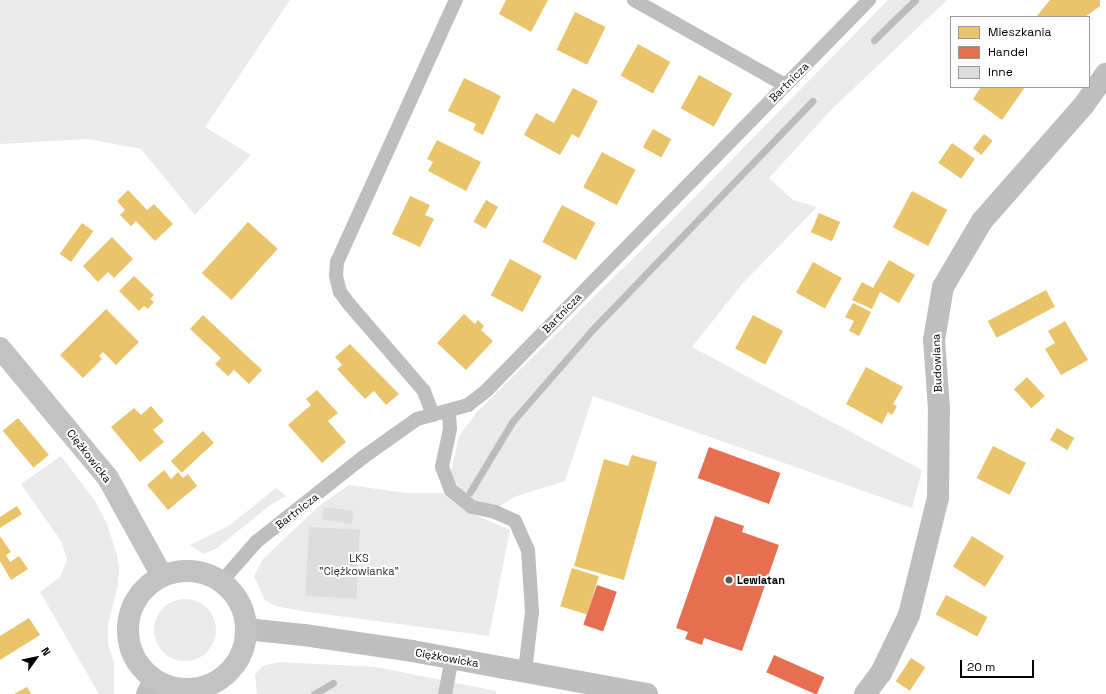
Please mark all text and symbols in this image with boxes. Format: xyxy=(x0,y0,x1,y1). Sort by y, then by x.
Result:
legend xyxy=(950,16,1090,88)
text: Mieszkania xyxy=(988,24,1051,40)
text: Handel xyxy=(988,44,1028,60)
street label: Bartnicza xyxy=(766,59,812,105)
text: Inne xyxy=(988,64,1013,80)
street label: Bartnicza xyxy=(540,290,584,336)
street label: Budowlana xyxy=(929,333,945,393)
street label: Ciężkowicka xyxy=(64,427,114,485)
street label: Bartnicza xyxy=(273,490,321,532)
park label: LKS "Ciężkowianka" xyxy=(319,552,399,578)
place label: Lewiatan xyxy=(737,573,785,587)
marker: Lewiatan xyxy=(724,575,734,585)
north arrow xyxy=(16,638,56,678)
text: N xyxy=(38,645,54,658)
street label: Ciężkowicka xyxy=(414,646,480,670)
scale bar xyxy=(962,652,1036,678)
text: 20 m xyxy=(967,659,995,675)

